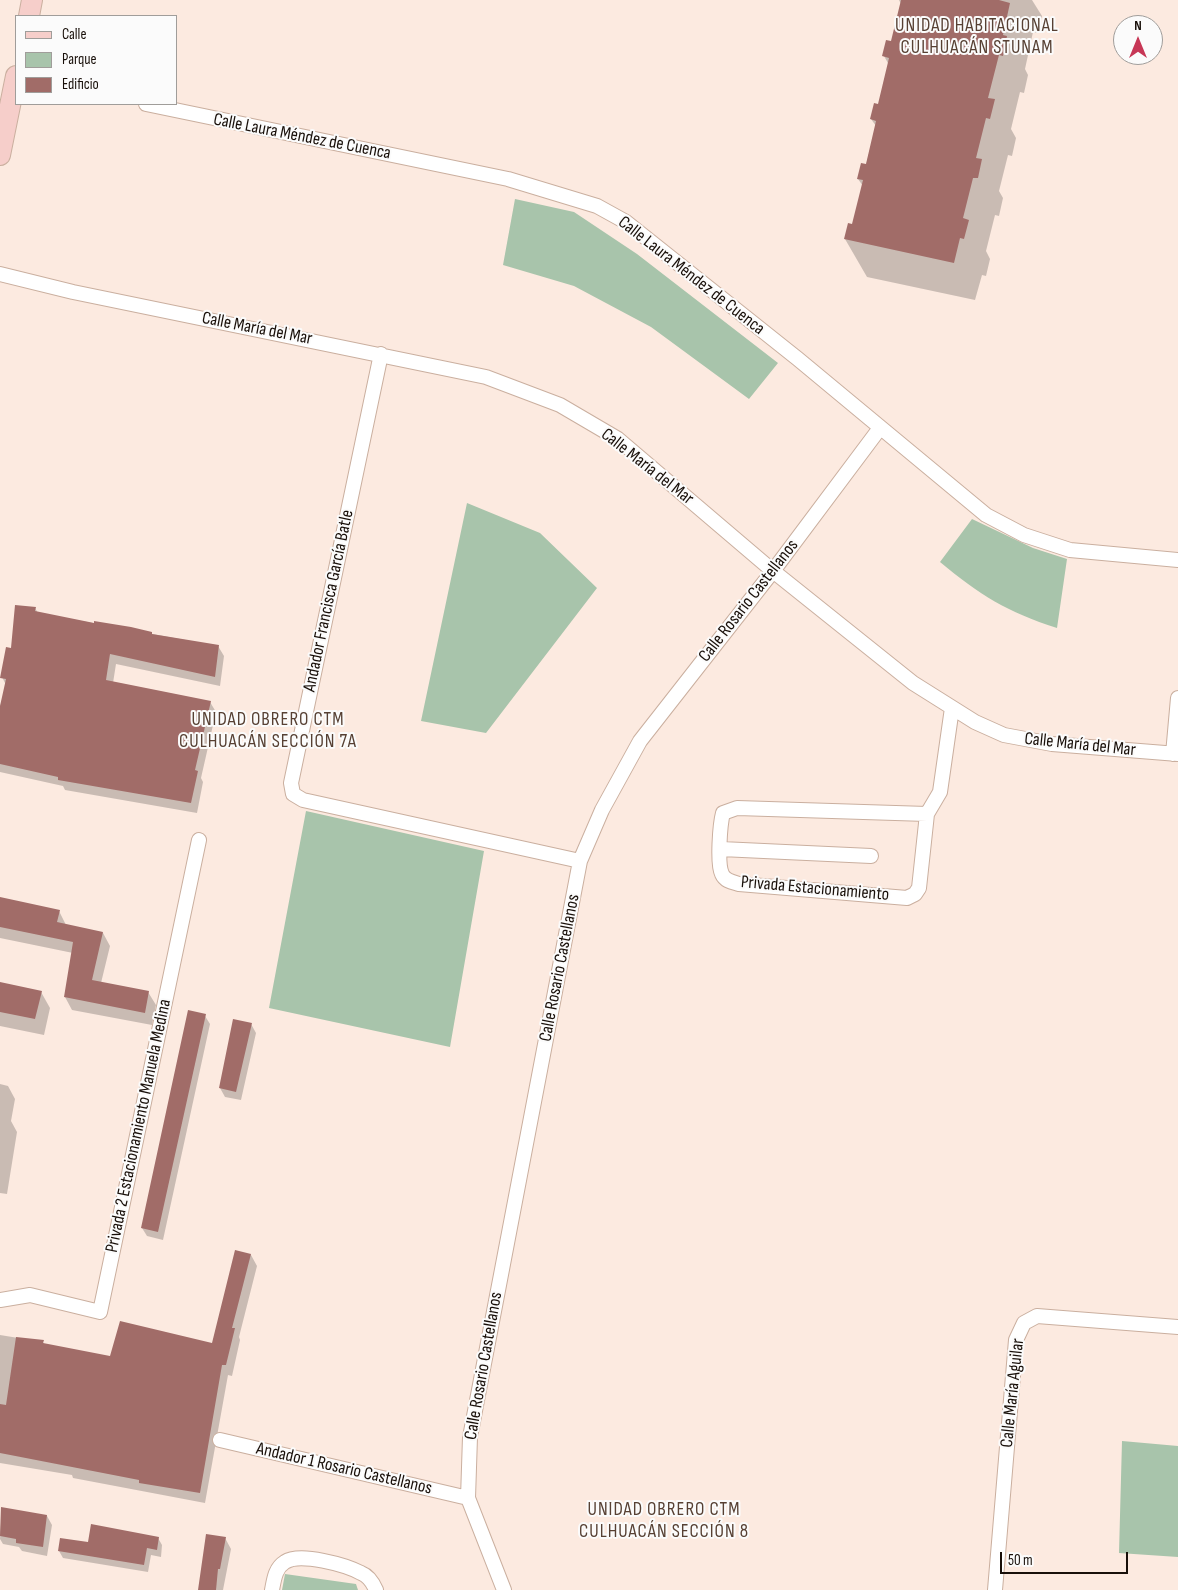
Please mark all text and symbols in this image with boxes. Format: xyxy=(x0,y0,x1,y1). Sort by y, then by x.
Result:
legend xyxy=(15,15,178,105)
district label: UNIDAD HABITACIONAL CULHUACÁN STUNAM xyxy=(893,15,1061,59)
north arrow xyxy=(1113,15,1163,65)
text: N xyxy=(1134,17,1142,34)
text: Calle xyxy=(62,25,86,44)
text: Parque xyxy=(62,50,97,69)
text: Edificio xyxy=(62,75,99,94)
street label: Calle Laura Méndez de Cuenca xyxy=(211,109,393,165)
street label: Calle Laura Méndez de Cuenca xyxy=(613,212,769,340)
street label: Calle María del Mar xyxy=(200,308,314,350)
street label: Calle María del Mar xyxy=(596,424,698,510)
street label: Andador Francisca García Batle xyxy=(299,508,359,694)
street label: Calle Rosario Castellanos xyxy=(694,535,804,667)
district label: UNIDAD OBRERO CTM CULHUACÁN SECCIÓN 7A xyxy=(177,709,359,753)
street label: Calle María del Mar xyxy=(1023,728,1137,762)
street label: Privada Estacionamiento xyxy=(740,872,890,906)
street label: Calle Rosario Castellanos xyxy=(535,893,585,1043)
street label: Privada 2 Estacionamiento Manuela Medina xyxy=(102,997,176,1255)
street label: Calle Rosario Castellanos xyxy=(460,1290,508,1442)
street label: Calle María Aguilar xyxy=(997,1337,1029,1449)
street label: Andador 1 Rosario Castellanos xyxy=(254,1438,434,1500)
district label: UNIDAD OBRERO CTM CULHUACÁN SECCIÓN 8 xyxy=(577,1499,751,1543)
scale bar xyxy=(1003,1542,1130,1574)
text: 50 m xyxy=(1008,1551,1033,1570)

